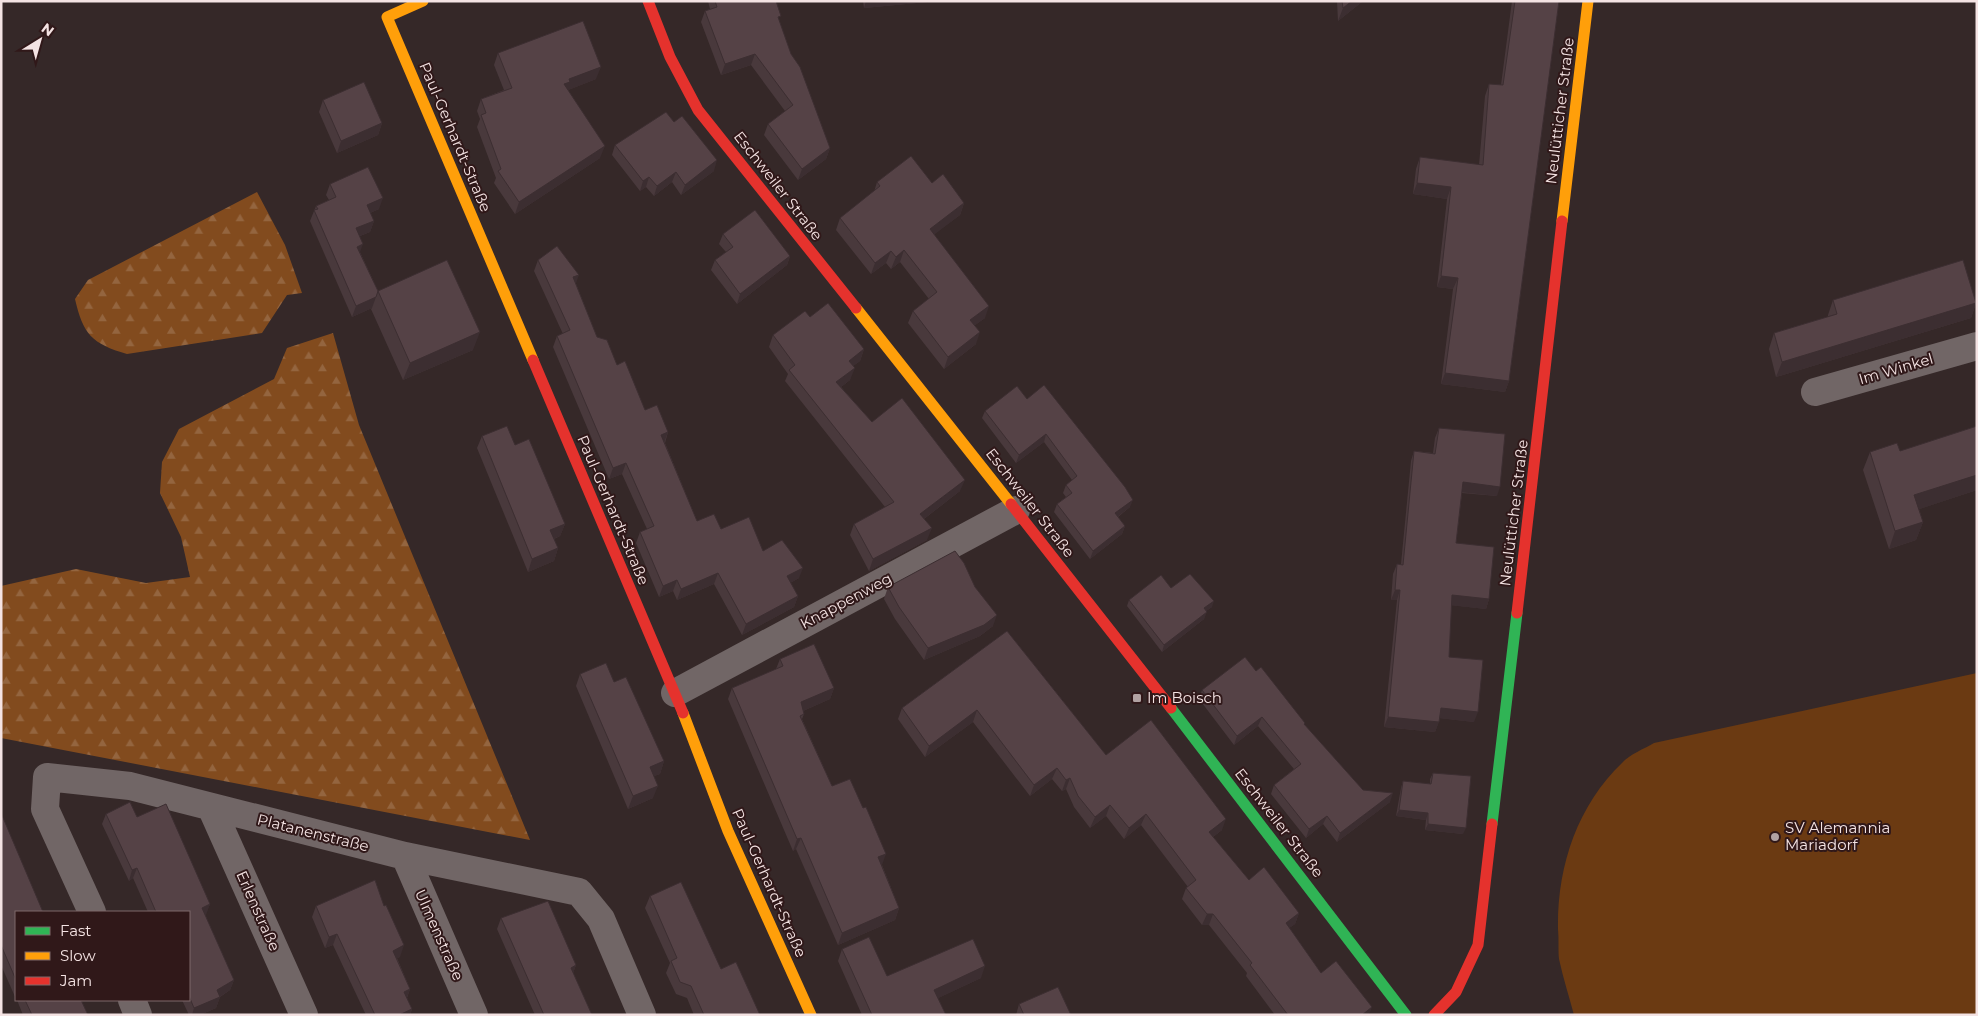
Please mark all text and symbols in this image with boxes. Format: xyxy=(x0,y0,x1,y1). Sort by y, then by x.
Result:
north arrow xyxy=(15,15,65,65)
text: N xyxy=(38,19,58,40)
street label: Neulütticher Straße xyxy=(1541,37,1578,185)
street label: Paul-Gerhardt-Straße xyxy=(415,59,496,215)
street label: Eschweiler Straße xyxy=(730,127,827,244)
street label: Im Winkel xyxy=(1856,349,1935,388)
street label: Paul-Gerhardt-Straße xyxy=(573,432,654,588)
street label: Neulütticher Straße xyxy=(1495,439,1532,587)
street label: Eschweiler Straße xyxy=(982,444,1079,561)
street label: Knappenweg xyxy=(797,568,895,633)
place label: Im Boisch xyxy=(1147,688,1222,707)
marker: Im Boisch xyxy=(1131,692,1143,704)
street label: Eschweiler Straße xyxy=(1231,764,1328,881)
street label: Paul-Gerhardt-Straße xyxy=(728,805,811,960)
street label: Platanenstraße xyxy=(255,809,371,856)
place label: SV Alemannia Mariadorf xyxy=(1785,818,1890,854)
marker: SV Alemannia Mariadorf xyxy=(1769,831,1781,843)
street label: Erlenstraße xyxy=(232,868,285,954)
street label: Ulmenstraße xyxy=(411,886,468,983)
legend xyxy=(15,911,190,1001)
text: Fast xyxy=(60,921,91,940)
text: Slow xyxy=(60,946,96,965)
text: Jam xyxy=(59,971,92,990)

